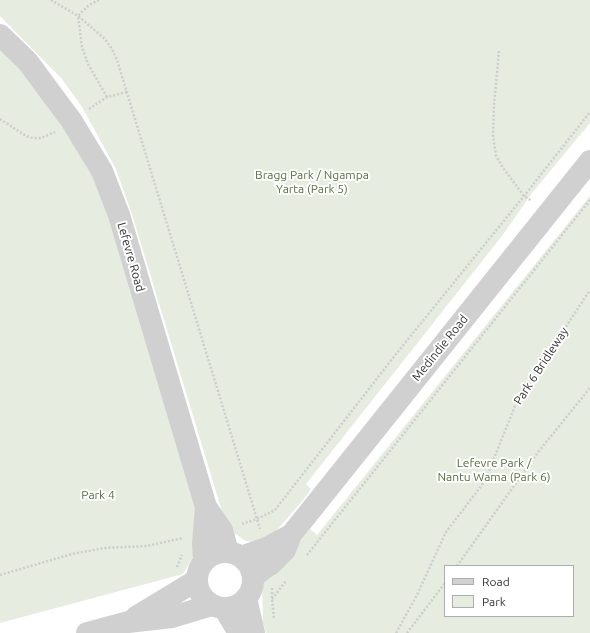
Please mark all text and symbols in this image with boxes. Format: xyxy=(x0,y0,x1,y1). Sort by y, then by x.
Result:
park label: Bragg Park / Ngampa Yarta (Park 5) xyxy=(255,168,369,196)
street label: Lefevre Road xyxy=(114,221,148,293)
street label: Medindie Road xyxy=(409,312,471,384)
street label: Park 6 Bridleway xyxy=(511,325,571,407)
park label: Lefevre Park / Nantu Wama (Park 6) xyxy=(437,456,551,484)
park label: Park 4 xyxy=(81,488,115,502)
legend xyxy=(444,565,574,617)
text: Road xyxy=(482,575,510,588)
text: Park xyxy=(482,595,506,608)

